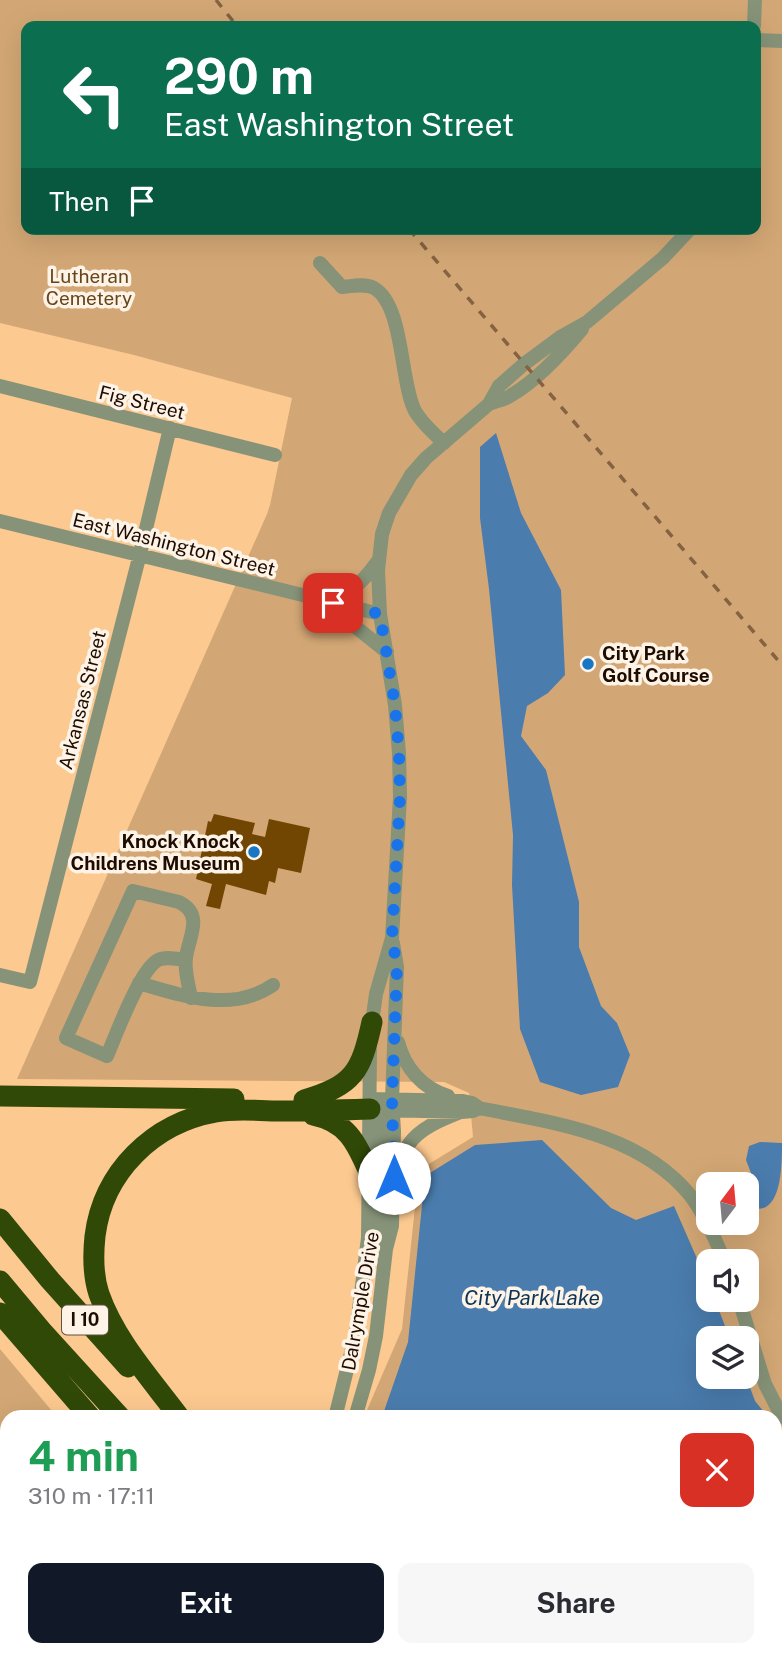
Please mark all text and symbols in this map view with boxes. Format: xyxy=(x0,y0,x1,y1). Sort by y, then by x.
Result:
text: 290 m xyxy=(164,47,314,105)
icon: left xyxy=(49,49,140,140)
text: East Washington Street xyxy=(164,106,514,143)
icon: arrive xyxy=(123,182,161,220)
text: Then xyxy=(49,186,109,217)
park label: Lutheran Cemetery xyxy=(46,265,132,309)
street label: Fig Street xyxy=(97,381,187,423)
street label: East Washington Street xyxy=(70,508,278,580)
pin xyxy=(303,573,363,633)
icon: arrive xyxy=(314,584,352,622)
street label: Arkansas Street xyxy=(54,628,110,772)
place label: City Park Golf Course xyxy=(602,642,710,686)
marker: City Park Golf Course xyxy=(580,656,596,672)
place label: Knock Knock Childrens Museum xyxy=(71,830,240,874)
marker: Knock Knock Childrens Museum xyxy=(246,844,262,860)
position arrow xyxy=(357,1141,431,1215)
north arrow xyxy=(696,1172,760,1236)
map controls xyxy=(696,1172,759,1389)
street label: Dalrymple Drive xyxy=(337,1230,383,1372)
button: sound xyxy=(696,1249,759,1312)
water label: City Park Lake xyxy=(464,1285,600,1310)
road number: I 10 xyxy=(62,1306,108,1335)
button: layers xyxy=(696,1326,759,1389)
text: 4 min xyxy=(28,1431,139,1480)
button: close xyxy=(680,1433,754,1507)
text: 310 m · 17:11 xyxy=(28,1482,155,1509)
button: Exit xyxy=(28,1563,384,1643)
button: Share xyxy=(398,1563,754,1643)

